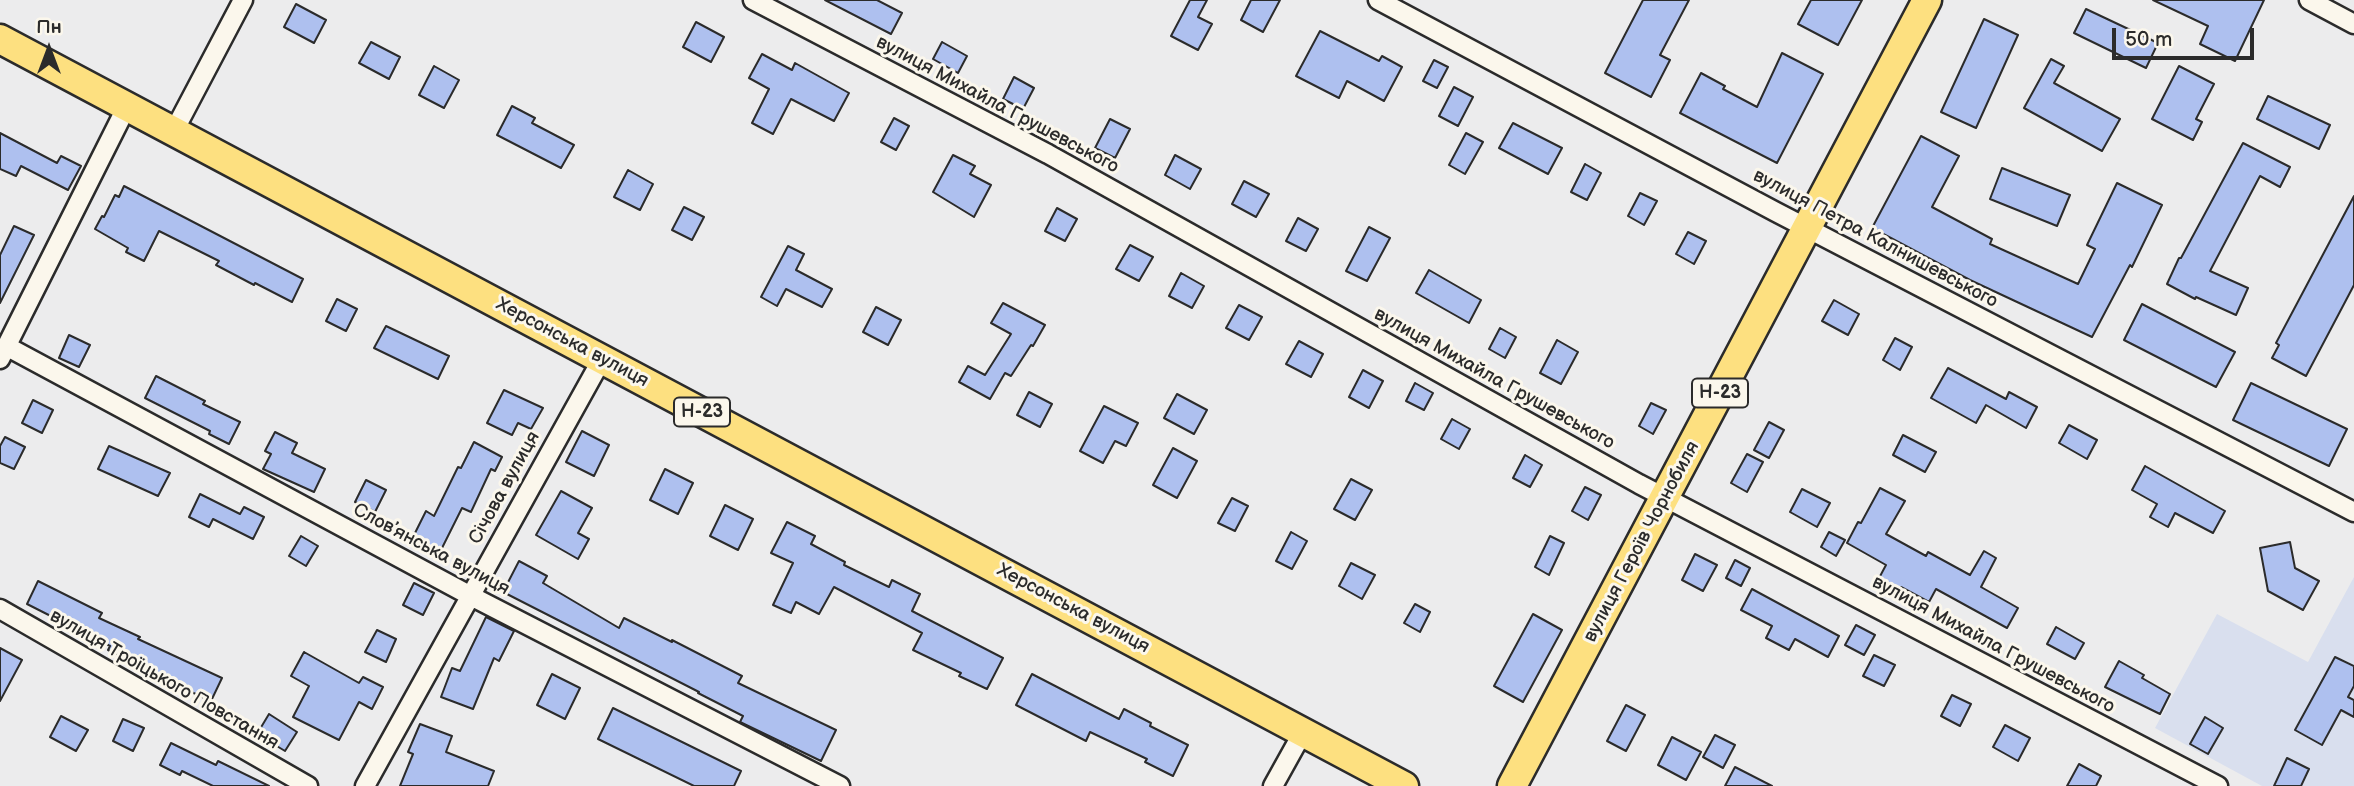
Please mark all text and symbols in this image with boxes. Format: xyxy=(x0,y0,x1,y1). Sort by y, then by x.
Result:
north arrow xyxy=(14,14,84,84)
scale bar xyxy=(2116,14,2258,58)
text: Пн xyxy=(36,16,62,39)
text: 50 m xyxy=(2125,27,2172,52)
street label: вулиця Михайла Грушевського xyxy=(872,31,1122,179)
street label: вулиця Петра Калнишевського xyxy=(1749,165,2001,313)
street label: Херсонська вулиця xyxy=(492,293,652,393)
street label: вулиця Михайла Грушевського xyxy=(1370,303,1618,455)
road number: Н-23 xyxy=(1692,379,1748,408)
road number: Н-23 xyxy=(674,398,730,426)
street label: Січова вулиця xyxy=(465,428,545,548)
street label: вулиця Героїв Чорнобиля xyxy=(1579,438,1705,646)
street label: Словʼянська вулиця xyxy=(349,499,513,601)
street label: Херсонська вулиця xyxy=(993,559,1153,659)
street label: вулиця Михайла Грушевського xyxy=(1868,571,2118,719)
street label: вулиця Троїцького Повстання xyxy=(45,605,283,755)

